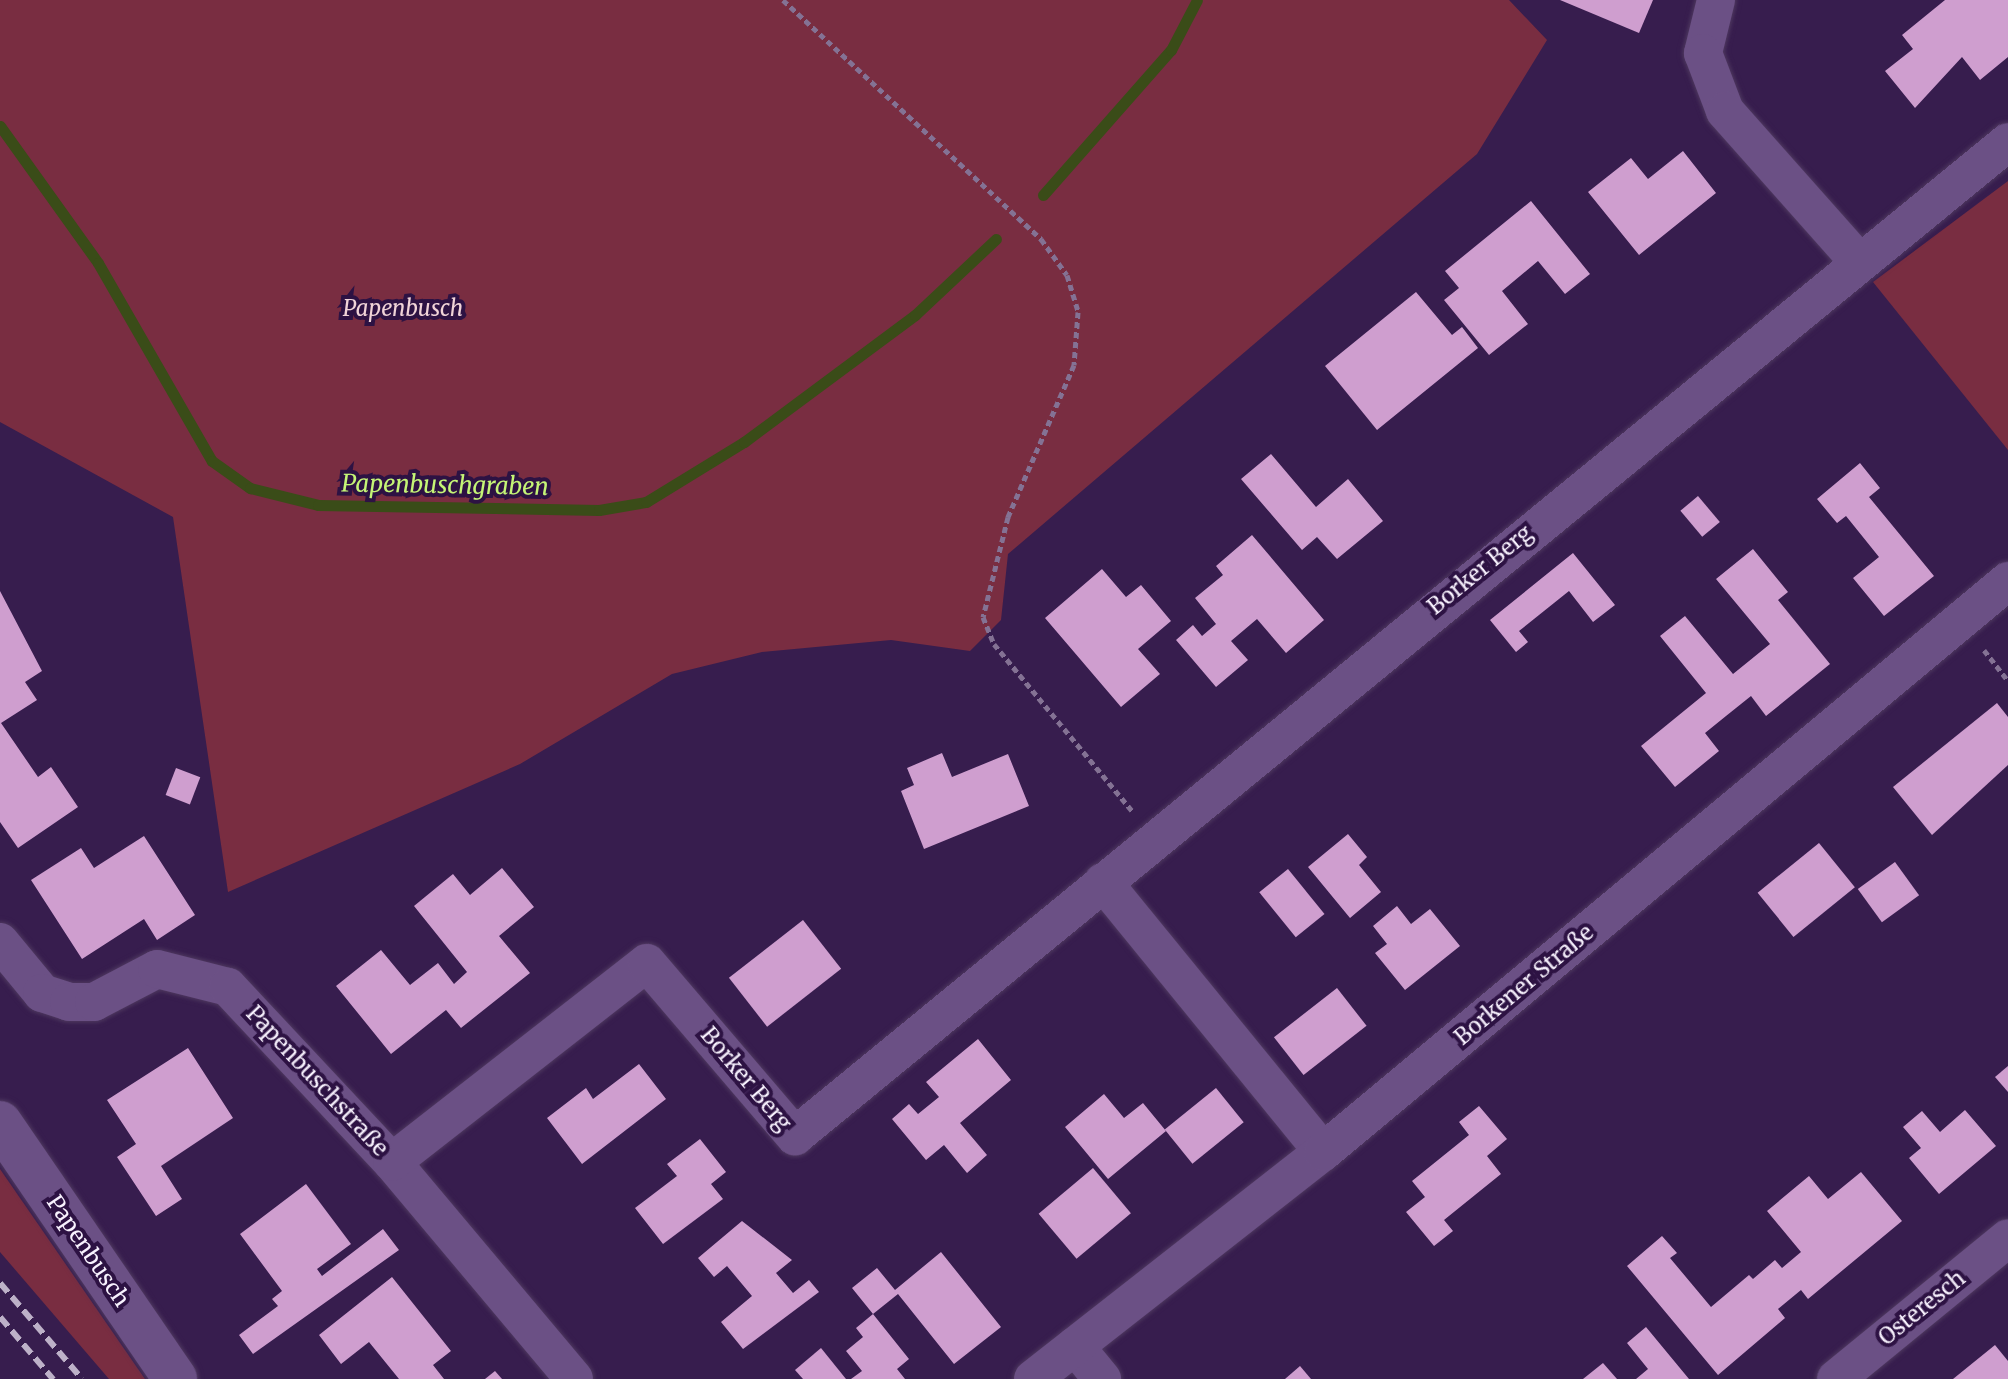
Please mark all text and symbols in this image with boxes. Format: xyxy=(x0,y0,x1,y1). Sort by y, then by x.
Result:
park label: Papenbusch xyxy=(343,296,463,322)
water label: Papenbuschgraben xyxy=(341,469,549,501)
street label: Borker Berg xyxy=(1422,520,1538,620)
street label: Borkener Straße xyxy=(1449,919,1599,1051)
street label: Papenbuschstraße xyxy=(241,1000,393,1162)
street label: Borker Berg xyxy=(695,1022,797,1136)
street label: Papenbusch xyxy=(41,1190,135,1312)
street label: Osteresch xyxy=(1873,1265,1971,1351)

